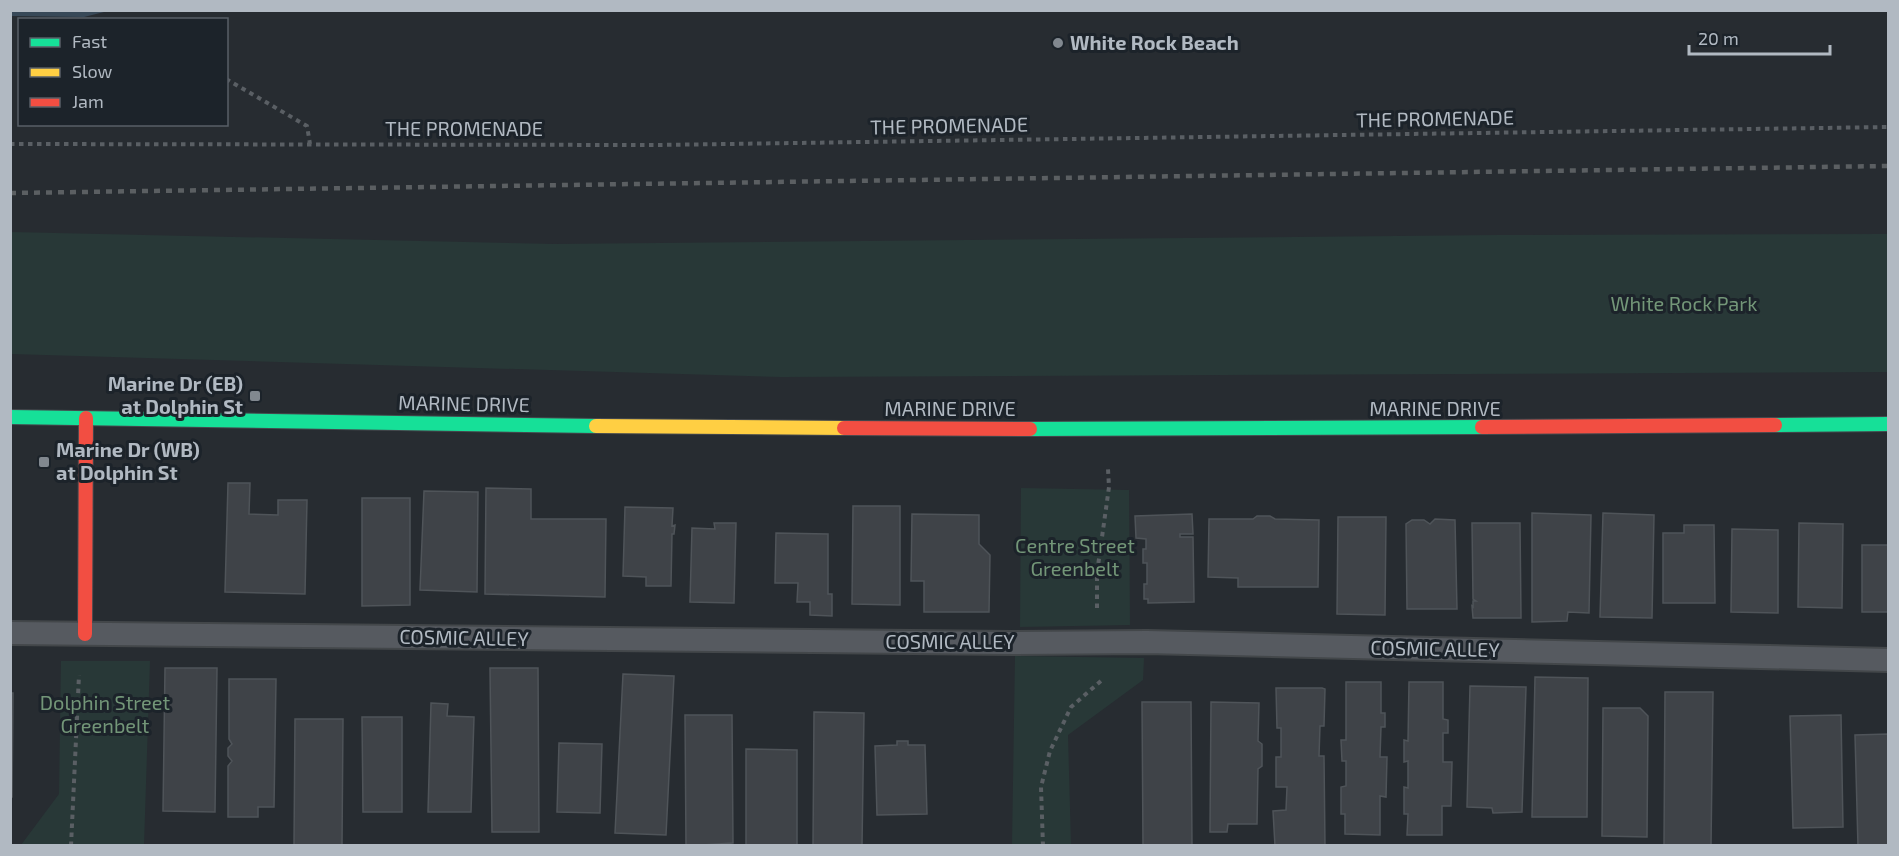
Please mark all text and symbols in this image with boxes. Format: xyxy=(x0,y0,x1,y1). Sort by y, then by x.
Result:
legend xyxy=(18,18,228,126)
scale bar xyxy=(1689,18,1830,56)
text: 20 m xyxy=(1698,27,1739,49)
text: Fast xyxy=(72,30,107,52)
place label: White Rock Beach xyxy=(1070,30,1239,54)
marker: White Rock Beach xyxy=(1051,36,1065,50)
text: Slow xyxy=(72,60,113,82)
text: Jam xyxy=(72,90,104,112)
street label: THE PROMENADE xyxy=(1356,105,1514,131)
street label: THE PROMENADE xyxy=(870,112,1028,138)
street label: THE PROMENADE xyxy=(385,116,543,140)
park label: White Rock Park xyxy=(1610,291,1758,315)
place label: Marine Dr (EB) at Dolphin St xyxy=(108,371,243,418)
marker: Marine Dr (EB) at Dolphin St xyxy=(248,389,262,403)
street label: MARINE DRIVE xyxy=(398,390,530,416)
street label: MARINE DRIVE xyxy=(884,396,1016,420)
street label: MARINE DRIVE xyxy=(1369,396,1501,420)
place label: Marine Dr (WB) at Dolphin St xyxy=(56,437,200,484)
marker: Marine Dr (WB) at Dolphin St xyxy=(37,455,51,469)
park label: Centre Street Greenbelt xyxy=(1015,533,1135,580)
street label: COSMIC ALLEY xyxy=(399,624,530,650)
street label: COSMIC ALLEY xyxy=(885,629,1015,653)
street label: COSMIC ALLEY xyxy=(1370,635,1501,661)
park label: Dolphin Street Greenbelt xyxy=(40,690,171,737)

